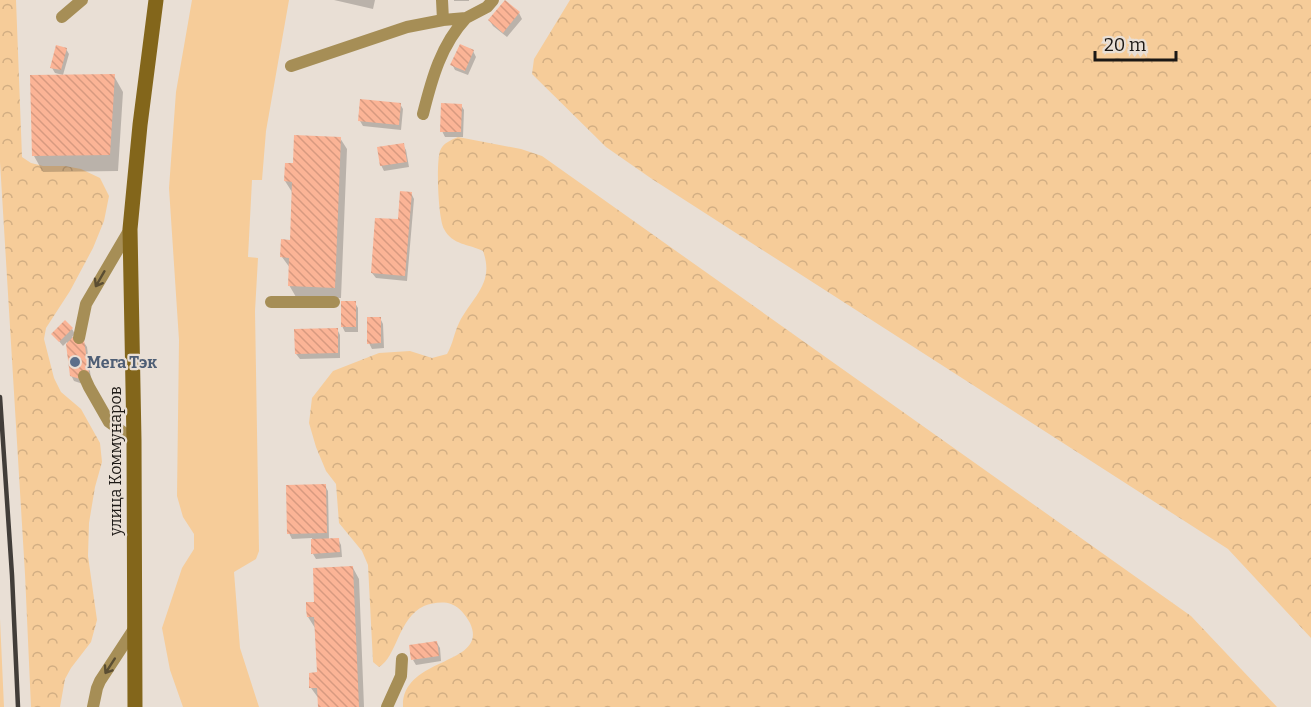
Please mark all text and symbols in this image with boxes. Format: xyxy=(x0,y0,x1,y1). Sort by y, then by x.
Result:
scale bar xyxy=(1095,24,1176,62)
text: 20 m xyxy=(1104,34,1146,56)
one-way arrow xyxy=(94,270,106,287)
place label: Мега Тэк xyxy=(87,353,157,372)
marker: Мега Тэк xyxy=(68,355,82,369)
street label: улица Коммунаров xyxy=(106,386,125,537)
one-way arrow xyxy=(104,658,116,674)

